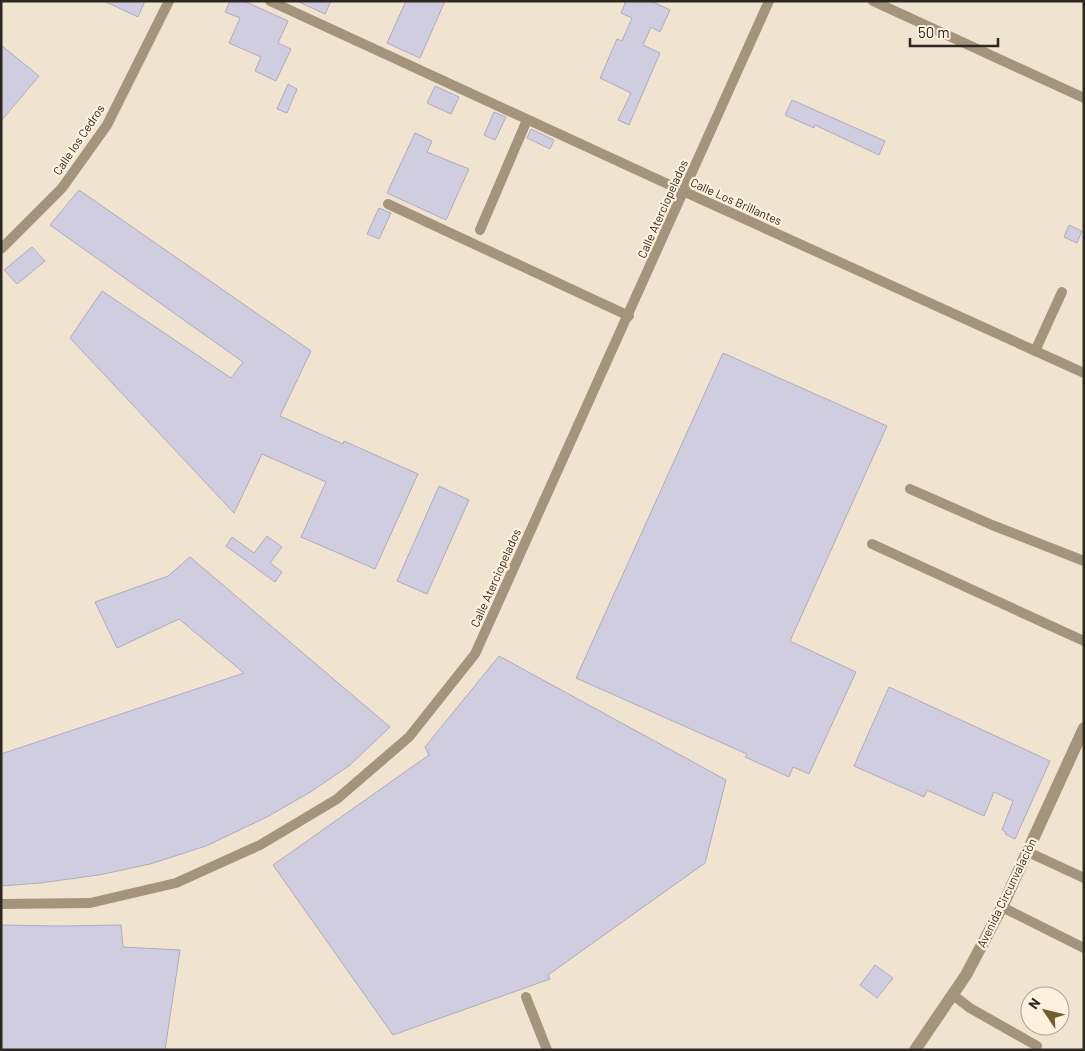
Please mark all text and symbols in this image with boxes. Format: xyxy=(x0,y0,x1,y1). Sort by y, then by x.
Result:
scale bar xyxy=(910,15,998,47)
text: 50 m xyxy=(918,23,950,41)
street label: Calle los Cedros xyxy=(49,101,107,177)
street label: Calle Aterciopelados xyxy=(634,157,690,260)
street label: Calle Los Brillantes xyxy=(689,175,784,228)
street label: Calle Aterciopelados xyxy=(467,526,523,629)
street label: Avenida Circunvalación xyxy=(974,836,1039,950)
north arrow xyxy=(1020,986,1070,1036)
text: N xyxy=(1024,995,1044,1012)

